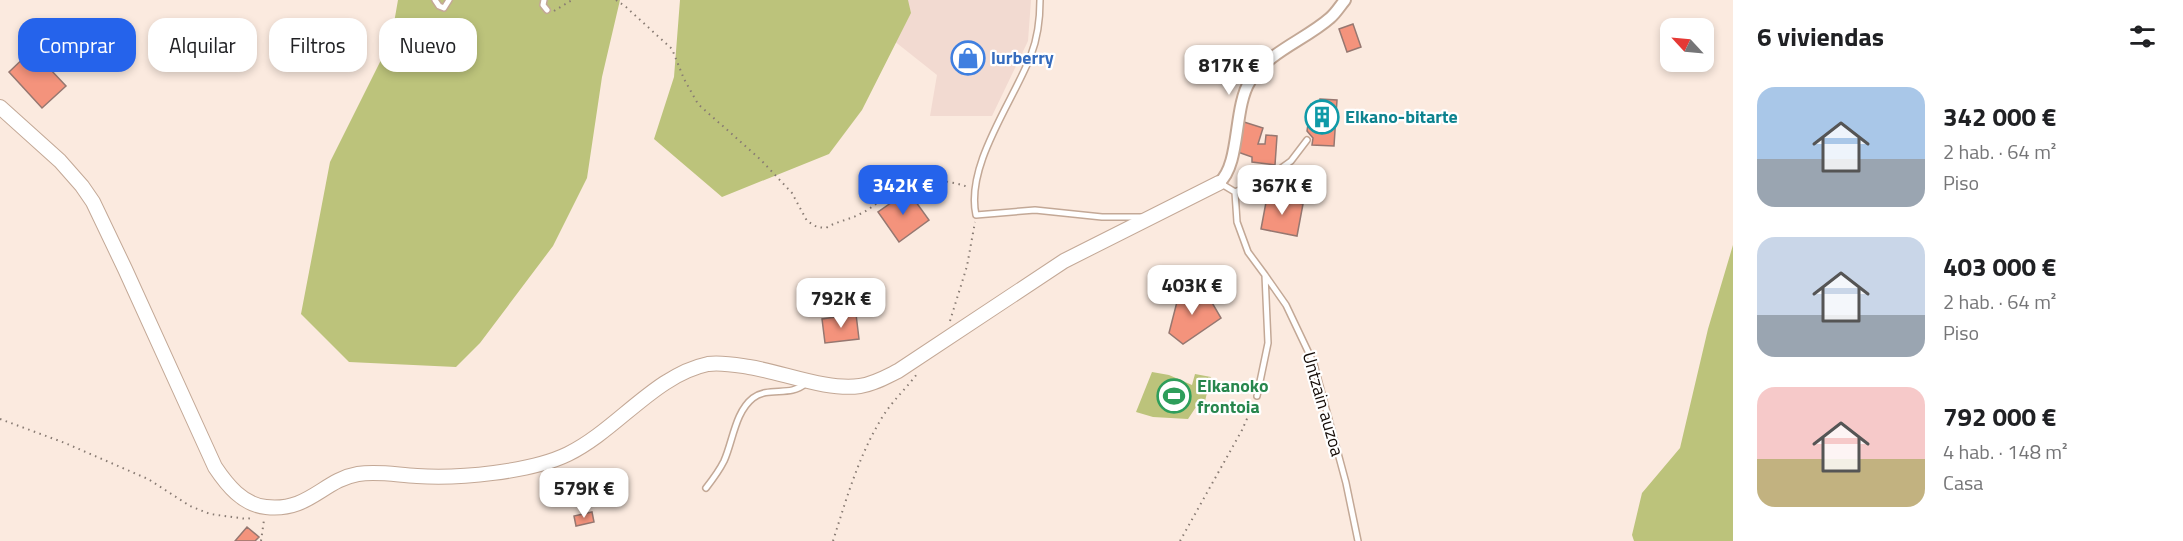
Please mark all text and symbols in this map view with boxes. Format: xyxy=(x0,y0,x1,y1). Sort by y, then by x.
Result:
text: 6 viviendas xyxy=(1757,17,1884,56)
chip: Comprar xyxy=(18,18,136,72)
chip: Alquilar xyxy=(148,18,257,72)
chip: Filtros xyxy=(269,18,367,72)
chip: Nuevo xyxy=(379,18,477,72)
north arrow xyxy=(1660,18,1714,72)
map controls xyxy=(1660,18,1714,72)
icon: filters xyxy=(2126,20,2159,53)
shop icon: lurberry xyxy=(950,40,986,76)
place label: lurberry xyxy=(991,44,1054,71)
pin: 817K € xyxy=(1180,45,1278,96)
text: 817K € xyxy=(1198,49,1260,80)
text: 342 000 € xyxy=(1943,97,2056,136)
building icon: Elkano-bitarte xyxy=(1304,99,1340,135)
place label: Elkano-bitarte xyxy=(1345,103,1458,130)
icon: home xyxy=(1805,111,1877,183)
text: 2 hab. · 64 m² xyxy=(1943,136,2056,167)
pin: 342K € xyxy=(854,165,952,216)
pin: 367K € xyxy=(1233,165,1331,216)
text: Piso xyxy=(1943,167,1979,198)
text: 342K € xyxy=(872,169,934,200)
text: 367K € xyxy=(1251,169,1313,200)
text: 403 000 € xyxy=(1943,247,2056,286)
icon: home xyxy=(1805,261,1877,333)
pin: 403K € xyxy=(1143,265,1241,316)
text: 403K € xyxy=(1161,269,1223,300)
pin: 792K € xyxy=(792,278,890,329)
text: 792K € xyxy=(810,282,872,313)
text: 2 hab. · 64 m² xyxy=(1943,286,2056,317)
text: Piso xyxy=(1943,317,1979,348)
street label: Untzain auzoa xyxy=(1296,348,1351,459)
place label: Elkanoko frontoia xyxy=(1197,372,1269,420)
sports icon: Elkanoko frontoia xyxy=(1156,378,1192,414)
text: 792 000 € xyxy=(1943,397,2056,436)
icon: home xyxy=(1805,411,1877,483)
text: 4 hab. · 148 m² xyxy=(1943,436,2068,467)
text: Casa xyxy=(1943,467,1983,498)
pin: 579K € xyxy=(535,468,633,519)
text: 579K € xyxy=(553,472,615,503)

